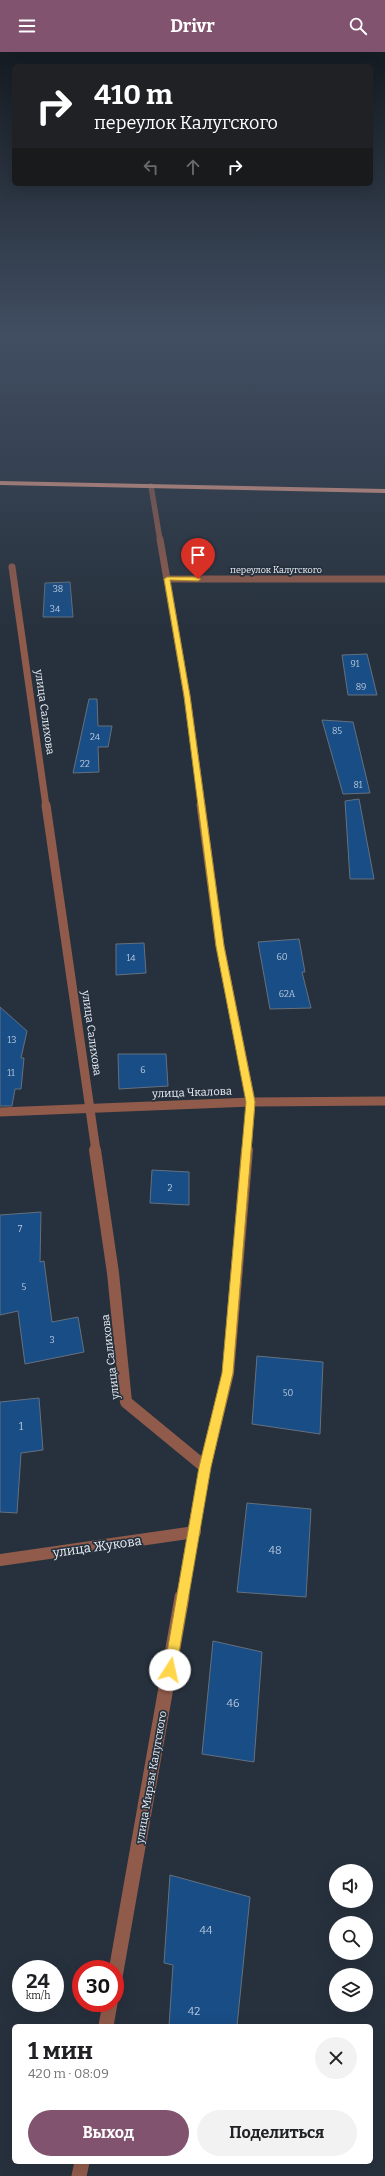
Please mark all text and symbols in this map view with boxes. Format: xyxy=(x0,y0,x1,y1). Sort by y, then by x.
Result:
icon: menu xyxy=(16,15,38,37)
text: Drivr xyxy=(170,15,215,37)
icon: search xyxy=(347,15,369,37)
text: 410 m xyxy=(94,78,173,111)
icon: right xyxy=(28,80,80,132)
text: переулок Калугского xyxy=(94,112,278,134)
icon: left xyxy=(140,156,162,178)
icon: ahead xyxy=(182,156,204,178)
icon: right xyxy=(224,156,246,178)
pin xyxy=(181,538,215,579)
icon: arrive xyxy=(187,544,209,566)
street label: переулок Калугского xyxy=(230,565,322,575)
house number: 38 xyxy=(53,584,63,594)
house number: 34 xyxy=(50,604,61,614)
house number: 91 xyxy=(351,659,360,669)
street label: улица Салихова xyxy=(32,668,57,755)
house number: 89 xyxy=(356,682,366,692)
house number: 85 xyxy=(332,726,342,736)
house number: 24 xyxy=(90,732,101,742)
house number: 22 xyxy=(80,759,90,769)
house number: 81 xyxy=(353,780,363,790)
house number: 60 xyxy=(276,952,288,962)
house number: 14 xyxy=(127,953,136,963)
street label: улица Салихова xyxy=(79,989,104,1076)
house number: 62А xyxy=(279,989,296,999)
house number: 13 xyxy=(8,1035,16,1045)
house number: 6 xyxy=(140,1065,146,1075)
house number: 11 xyxy=(7,1068,15,1078)
street label: улица Чкалова xyxy=(151,1085,232,1100)
house number: 2 xyxy=(168,1183,173,1193)
house number: 7 xyxy=(18,1224,23,1234)
house number: 5 xyxy=(22,1282,27,1292)
street label: улица Салихова xyxy=(99,1314,122,1401)
house number: 3 xyxy=(49,1335,55,1345)
house number: 50 xyxy=(283,1388,294,1398)
house number: 1 xyxy=(19,1420,24,1433)
street label: улица Жукова xyxy=(51,1533,142,1560)
house number: 48 xyxy=(268,1544,282,1557)
position arrow xyxy=(149,1649,191,1691)
house number: 46 xyxy=(227,1697,239,1710)
street label: улица Мирзы Калугского xyxy=(133,1710,170,1845)
map controls xyxy=(329,1864,373,2012)
button: sound xyxy=(329,1864,373,1908)
button: search xyxy=(329,1916,373,1960)
house number: 44 xyxy=(200,1924,213,1937)
speed limit sign: 30 xyxy=(72,1960,124,2012)
button: layers xyxy=(329,1968,373,2012)
text: 24 xyxy=(26,1969,50,1993)
text: km/h xyxy=(26,1990,50,2002)
house number: 42 xyxy=(188,2005,200,2018)
text: 1 мин xyxy=(28,2037,93,2065)
button: close xyxy=(315,2037,357,2079)
text: 420 m · 08:09 xyxy=(28,2066,109,2081)
button: Выход xyxy=(28,2110,189,2156)
button: Поделиться xyxy=(197,2110,357,2156)

